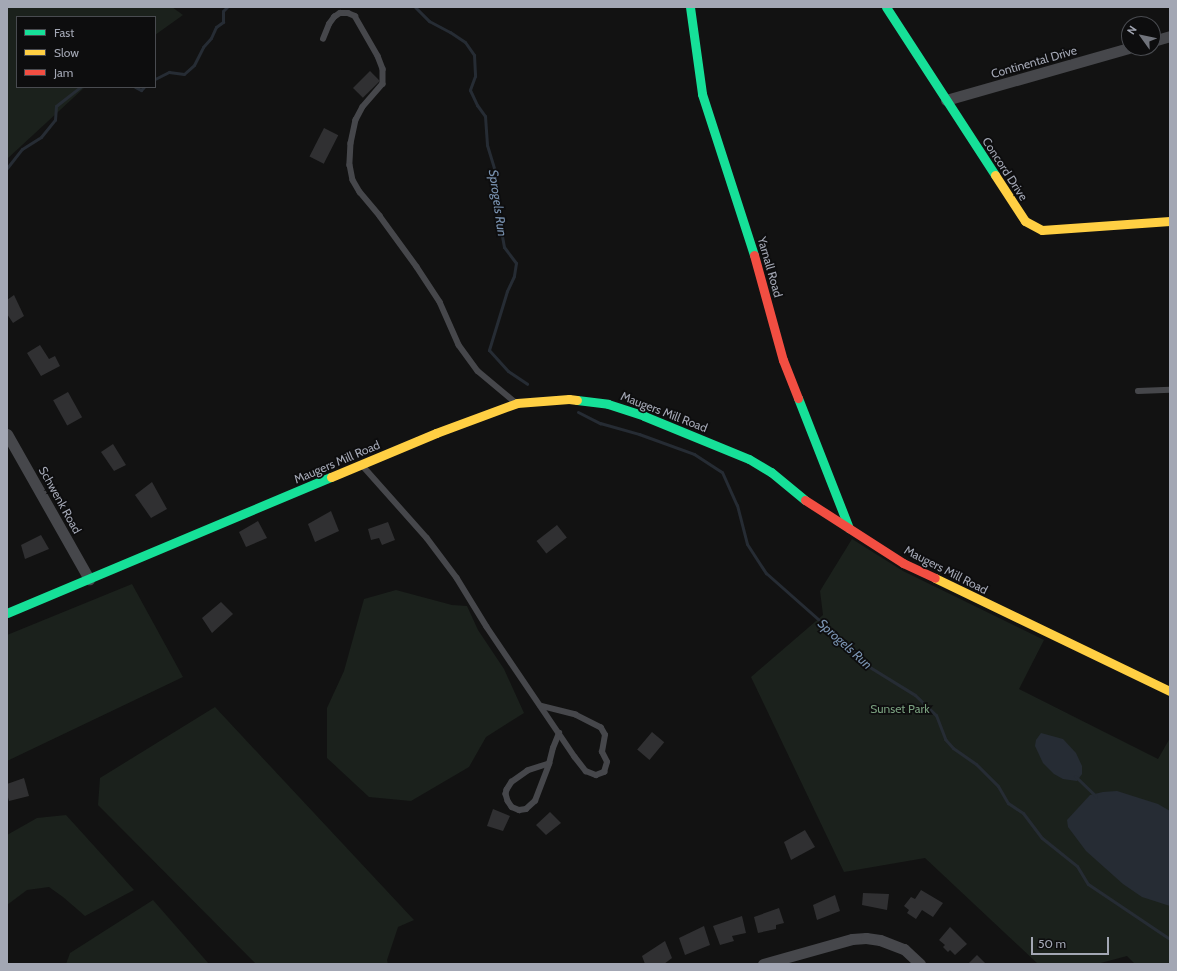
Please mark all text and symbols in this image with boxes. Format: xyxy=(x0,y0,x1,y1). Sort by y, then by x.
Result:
legend xyxy=(16,16,156,88)
north arrow xyxy=(1121,16,1161,56)
text: N xyxy=(1124,23,1140,37)
text: Fast xyxy=(54,25,74,40)
street label: Continental Drive xyxy=(989,43,1079,81)
text: Slow xyxy=(54,45,79,60)
text: Jam xyxy=(54,65,73,80)
street label: Concord Drive xyxy=(979,135,1031,203)
water label: Sprogels Run xyxy=(486,169,510,237)
street label: Yarnall Road xyxy=(754,235,786,299)
street label: Maugers Mill Road xyxy=(619,389,709,435)
street label: Maugers Mill Road xyxy=(292,437,382,487)
street label: Schwenk Road xyxy=(36,464,84,536)
street label: Maugers Mill Road xyxy=(902,543,990,597)
water label: Sprogels Run xyxy=(815,616,875,672)
park label: Sunset Park xyxy=(870,702,930,716)
scale bar xyxy=(1033,929,1111,955)
text: 50 m xyxy=(1038,936,1066,951)

